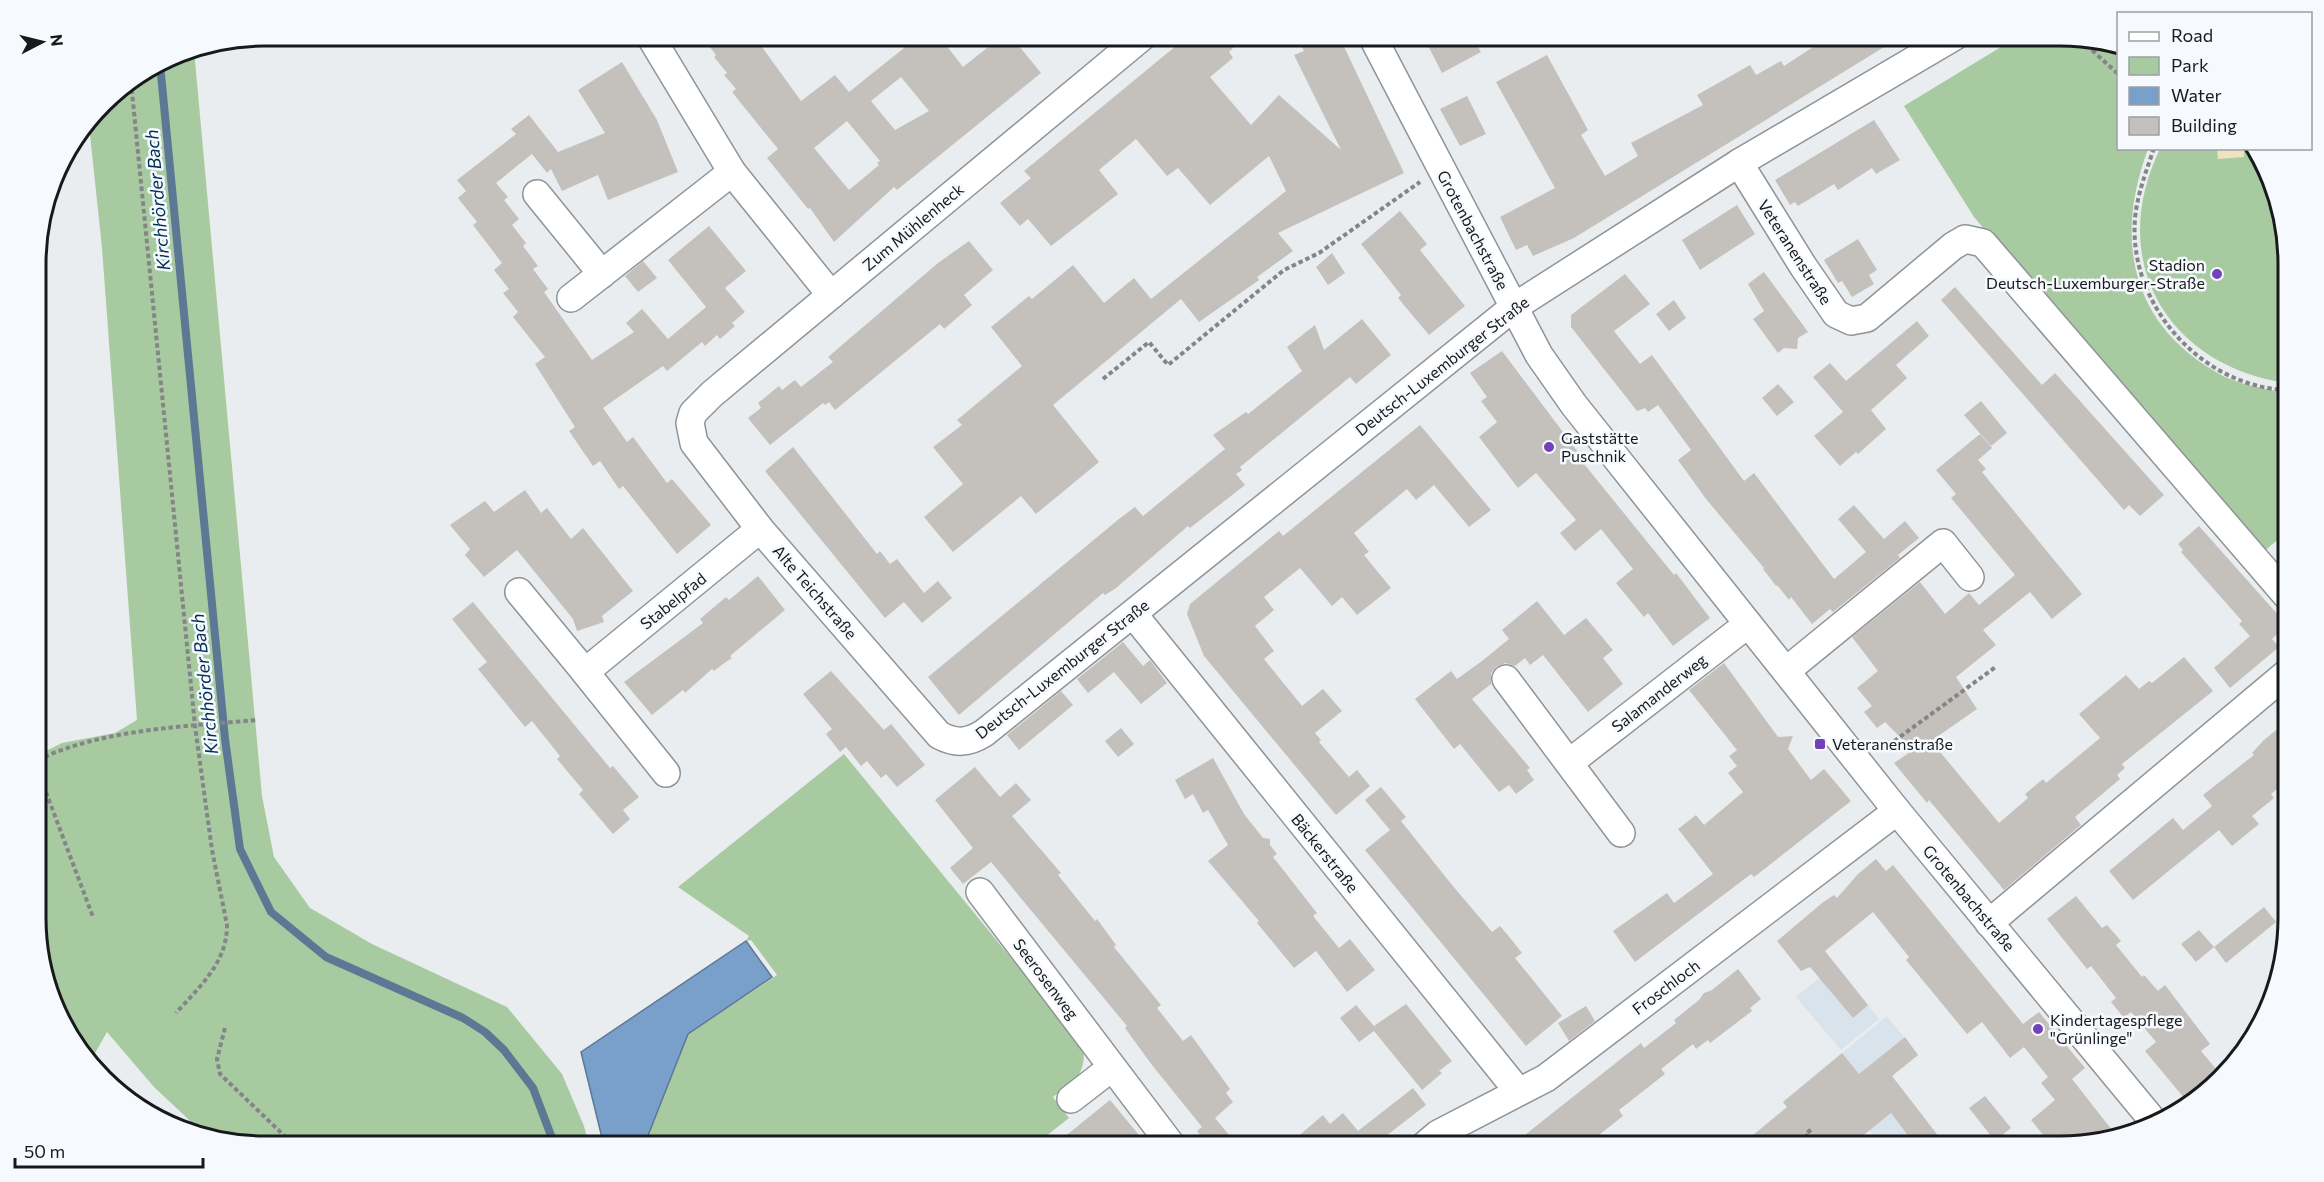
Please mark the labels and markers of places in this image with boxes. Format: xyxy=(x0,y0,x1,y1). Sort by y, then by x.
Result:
place label: Stadion Deutsch-Luxemburger-Straße xyxy=(1986,255,2205,292)
marker: Stadion Deutsch-Luxemburger-Straße xyxy=(2210,267,2224,281)
place label: Gaststätte Puschnik xyxy=(1561,428,1638,465)
marker: Gaststätte Puschnik xyxy=(1542,440,1556,454)
place label: Veteranenstraße xyxy=(1832,734,1953,753)
marker: Veteranenstraße xyxy=(1813,737,1827,751)
place label: Kindertagespflege "Grünlinge" xyxy=(2050,1010,2182,1047)
marker: Kindertagespflege "Grünlinge" xyxy=(2031,1022,2045,1036)

